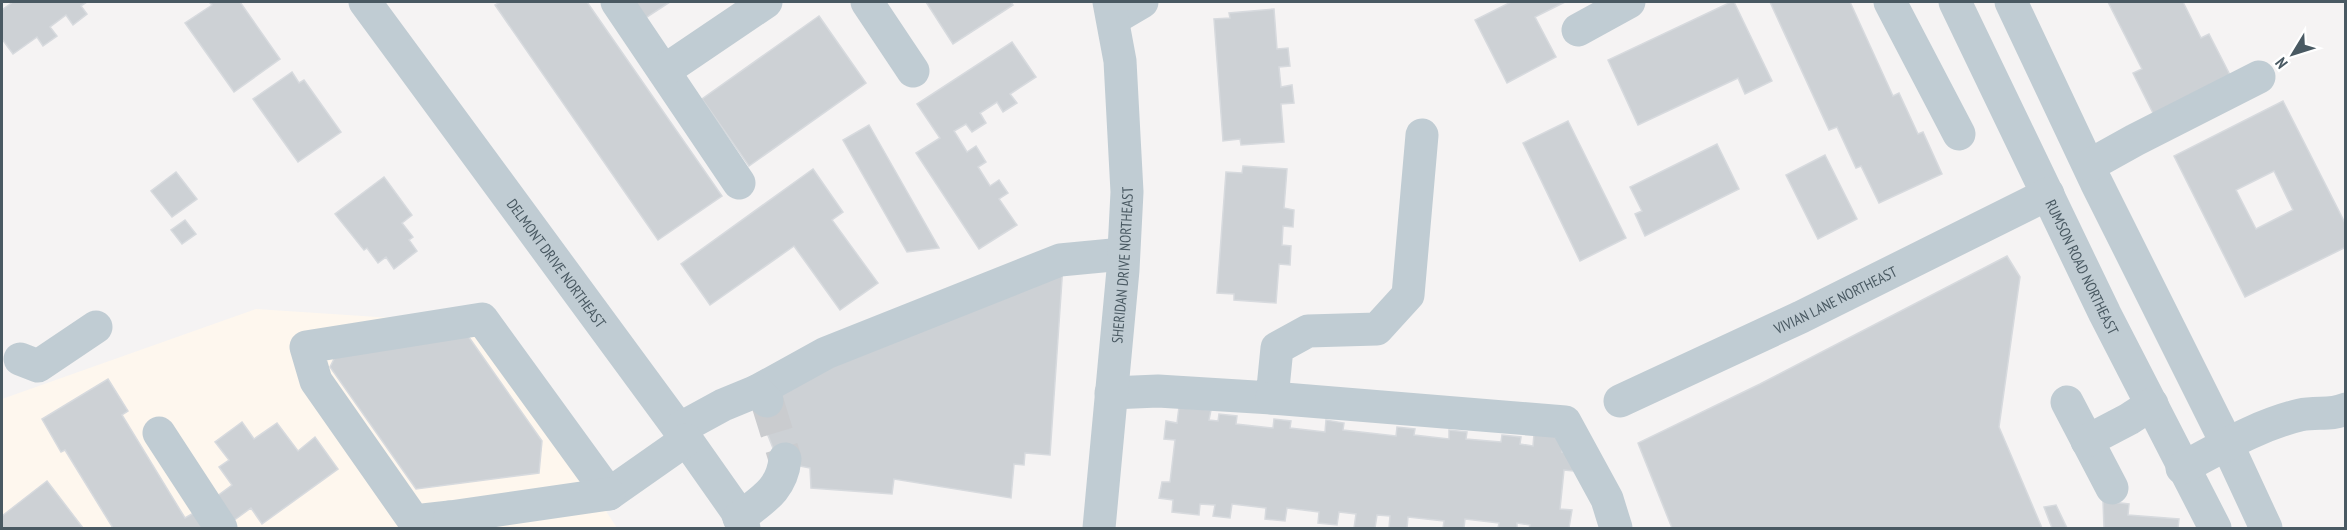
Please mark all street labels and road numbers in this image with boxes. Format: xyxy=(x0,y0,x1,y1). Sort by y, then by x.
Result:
street label: SHERIDAN DRIVE NORTHEAST xyxy=(1107,186,1137,344)
street label: DELMONT DRIVE NORTHEAST xyxy=(503,195,611,331)
street label: RUMSON ROAD NORTHEAST xyxy=(2042,196,2123,338)
street label: VIVIAN LANE NORTHEAST xyxy=(1770,261,1900,338)

